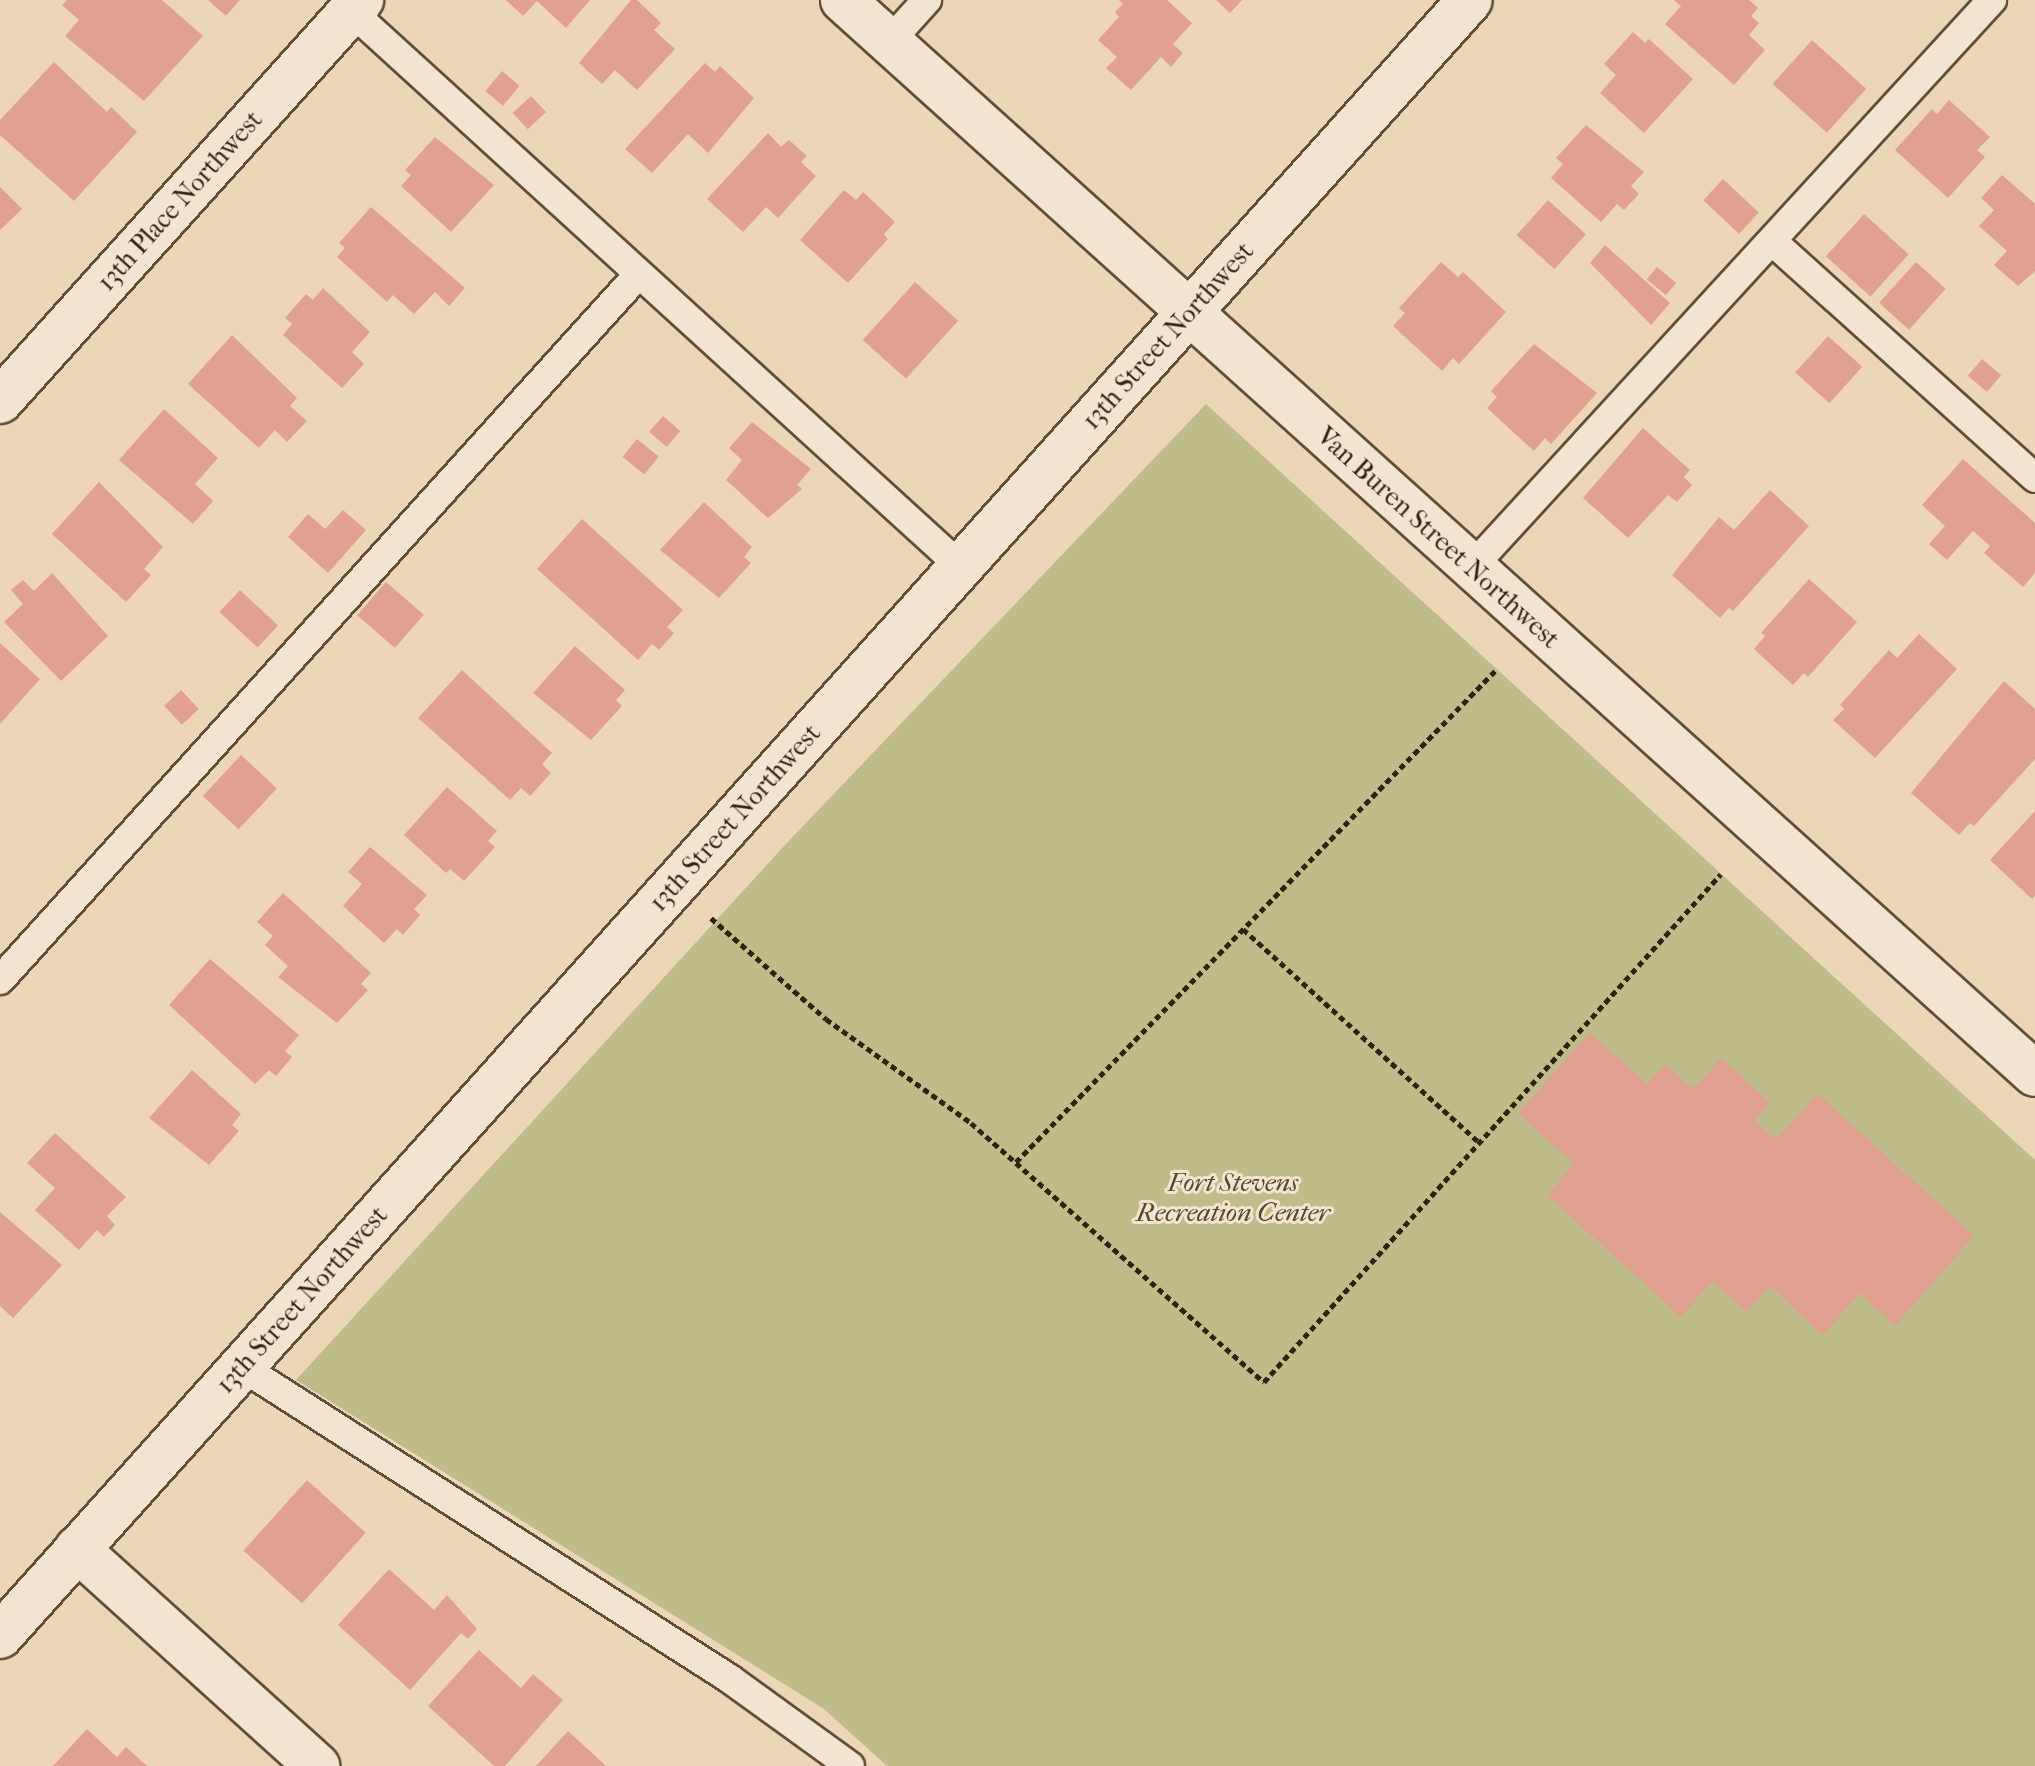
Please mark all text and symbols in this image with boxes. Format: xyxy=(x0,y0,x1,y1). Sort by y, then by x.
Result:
street label: 13th Place Northwest xyxy=(91,105,269,297)
street label: 13th Street Northwest xyxy=(1076,236,1260,436)
street label: Van Buren Street Northwest xyxy=(1310,421,1566,655)
street label: 13th Street Northwest xyxy=(643,718,827,918)
park label: Fort Stevens Recreation Center xyxy=(1136,1167,1330,1228)
street label: 13th Street Northwest xyxy=(210,1200,394,1400)

